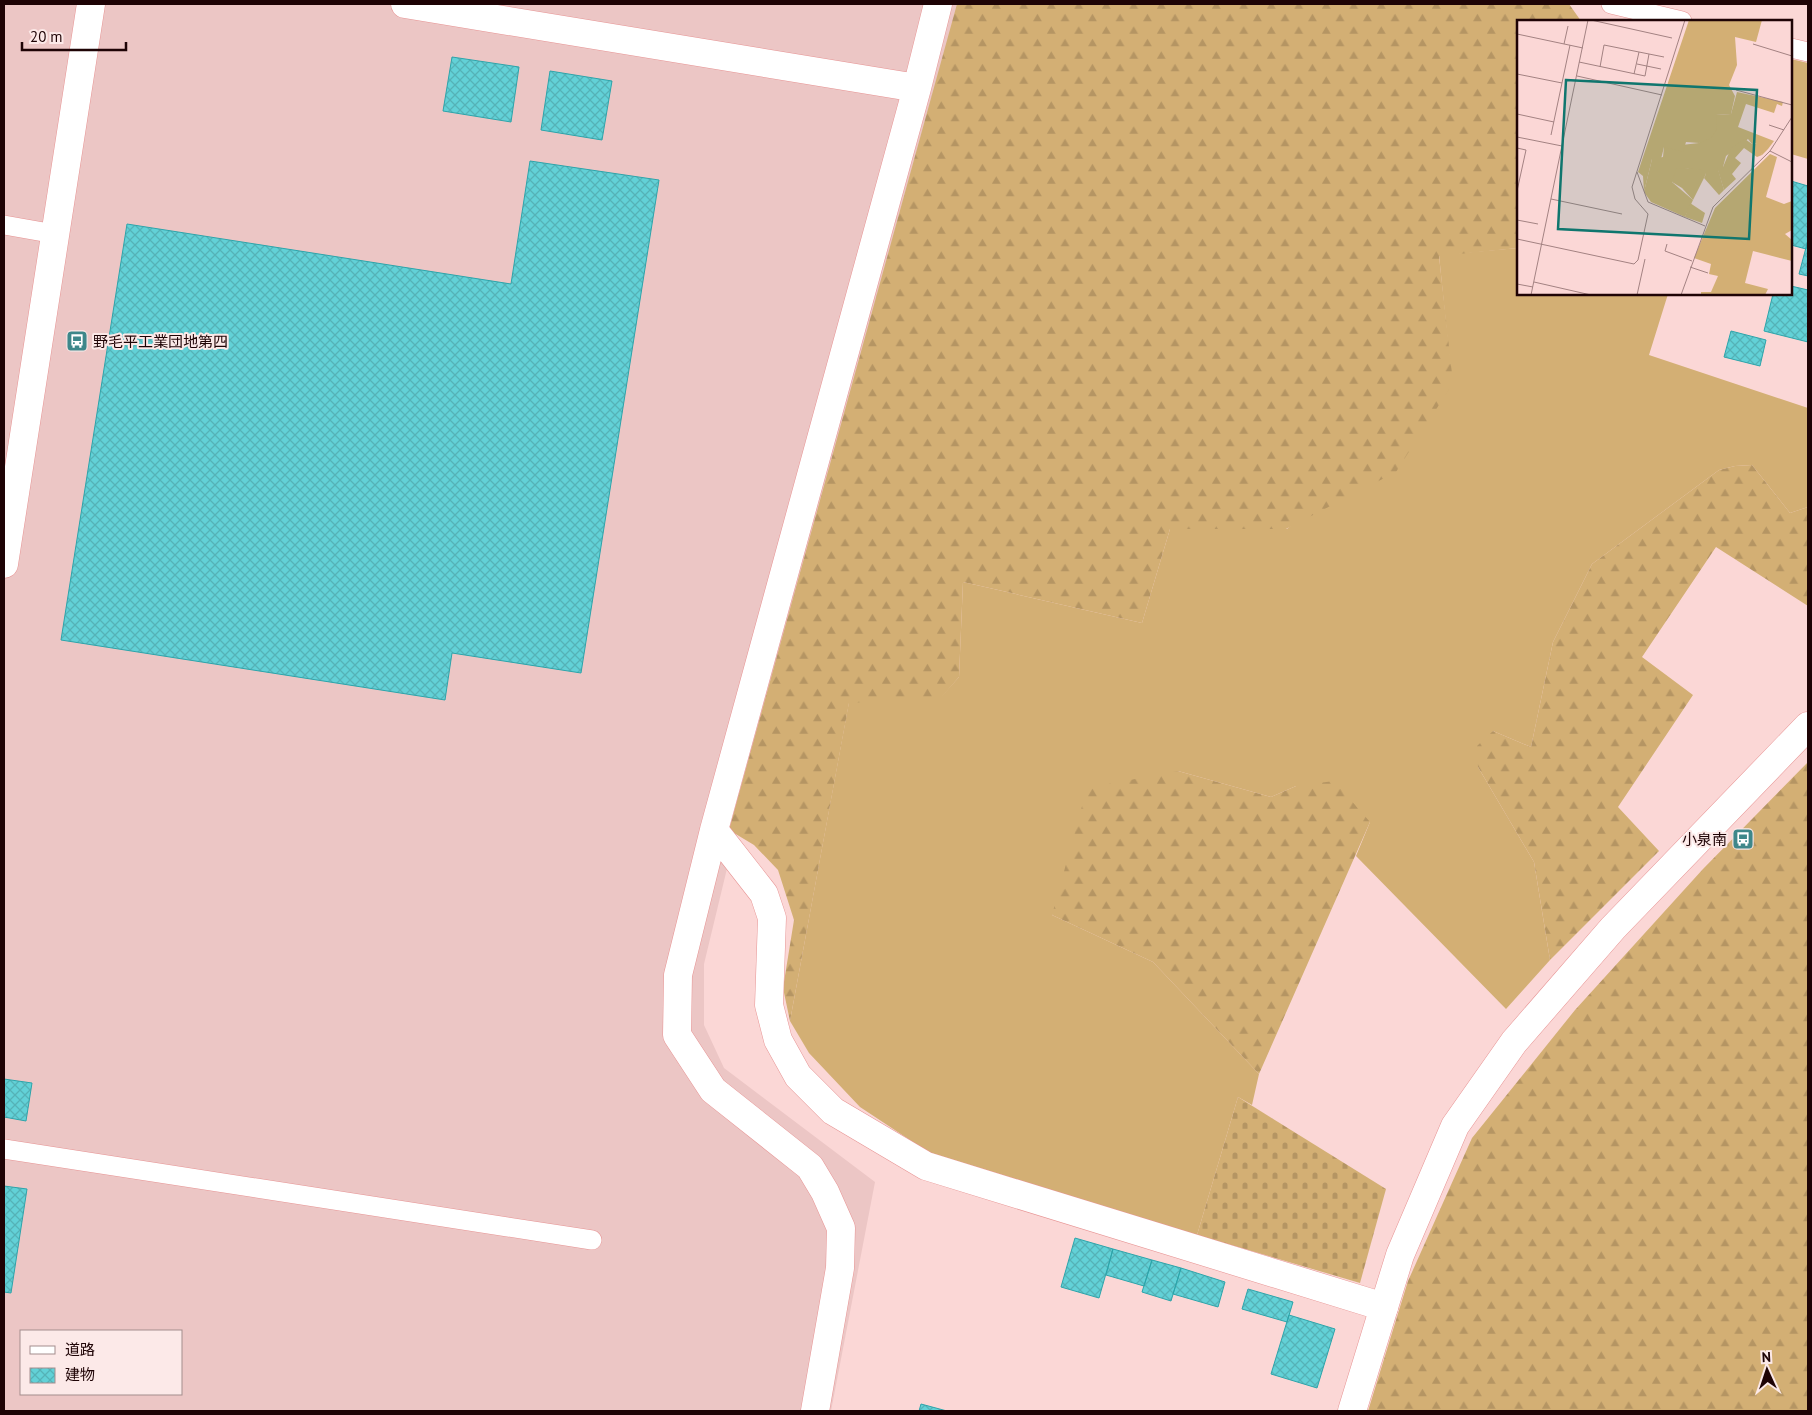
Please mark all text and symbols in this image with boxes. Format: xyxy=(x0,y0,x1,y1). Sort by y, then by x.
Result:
scale bar xyxy=(22,20,126,52)
inset map xyxy=(1517,20,1792,295)
text: 20 m xyxy=(30,27,63,46)
bus stop icon: 野毛平工業団地第四 xyxy=(65,329,89,353)
place label: 野毛平工業団地第四 xyxy=(93,332,228,351)
bus stop icon: 小泉南 xyxy=(1731,827,1755,851)
place label: 小泉南 xyxy=(1682,830,1727,849)
legend xyxy=(20,1330,182,1395)
text: 道路 xyxy=(65,1340,95,1359)
north arrow xyxy=(1742,1345,1792,1395)
text: N xyxy=(1761,1348,1771,1366)
text: 建物 xyxy=(65,1365,95,1384)

